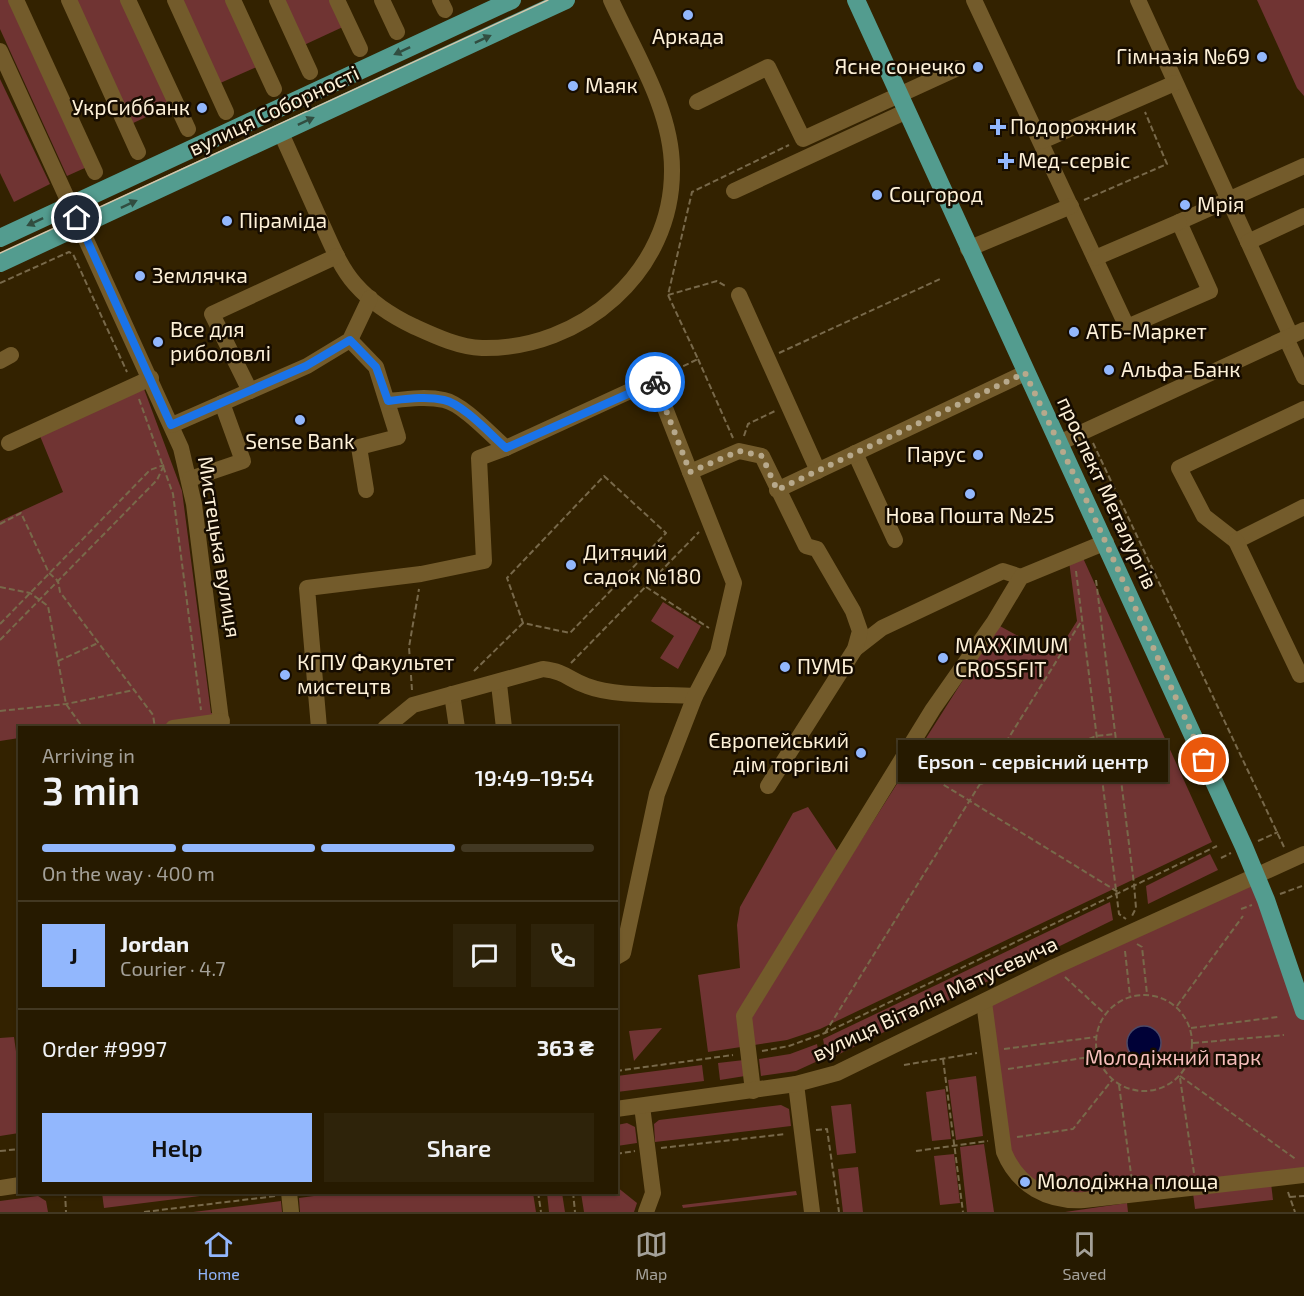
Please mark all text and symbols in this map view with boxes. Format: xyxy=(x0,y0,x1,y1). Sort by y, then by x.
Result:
marker: Аркада xyxy=(681,8,695,22)
place label: Аркада xyxy=(652,23,724,48)
one-way arrow xyxy=(474,34,491,43)
place label: Гімназія №69 xyxy=(1116,43,1250,68)
one-way arrow xyxy=(393,46,411,56)
marker: Гімназія №69 xyxy=(1255,50,1269,64)
place label: Ясне сонечко xyxy=(834,53,966,78)
street label: вулиця Соборності xyxy=(184,59,363,161)
marker: Ясне сонечко xyxy=(971,60,985,74)
place label: Маяк xyxy=(585,72,638,97)
marker: Маяк xyxy=(566,79,580,93)
place label: УкрСиббанк xyxy=(72,94,190,119)
marker: УкрСиббанк xyxy=(195,101,209,115)
place label: Подорожник xyxy=(1010,113,1137,138)
one-way arrow xyxy=(298,117,315,126)
marker: Подорожник xyxy=(991,120,1005,134)
place label: Мед-сервіс xyxy=(1018,147,1130,172)
marker: Мед-сервіс xyxy=(999,154,1013,168)
place label: Соцгород xyxy=(889,181,983,206)
marker: Соцгород xyxy=(870,188,884,202)
place label: Мрія xyxy=(1197,191,1244,216)
pin xyxy=(51,192,102,243)
marker: Мрія xyxy=(1178,198,1192,212)
one-way arrow xyxy=(121,199,138,208)
icon: home xyxy=(60,201,93,234)
place label: Піраміда xyxy=(239,207,327,232)
marker: Піраміда xyxy=(220,214,234,228)
one-way arrow xyxy=(25,217,43,227)
place label: Землячка xyxy=(152,262,248,287)
marker: Землячка xyxy=(133,269,147,283)
place label: Все для риболовлі xyxy=(170,316,271,365)
place label: АТБ-Маркет xyxy=(1086,318,1207,343)
marker: АТБ-Маркет xyxy=(1067,325,1081,339)
marker: Все для риболовлі xyxy=(151,335,165,349)
courier xyxy=(625,352,685,412)
place label: Альфа-Банк xyxy=(1121,356,1240,381)
marker: Альфа-Банк xyxy=(1102,363,1116,377)
icon: bike xyxy=(639,366,672,399)
street label: проспект Металургів xyxy=(1052,392,1164,593)
marker: Sense Bank xyxy=(293,413,307,427)
place label: Sense Bank xyxy=(245,428,355,453)
place label: Парус xyxy=(907,441,966,467)
marker: Парус xyxy=(971,448,985,462)
street label: Мистецька вулиця xyxy=(193,454,247,639)
marker: Нова Пошта №25 xyxy=(963,487,977,501)
place label: Нова Пошта №25 xyxy=(886,502,1054,527)
place label: Дитячий садок №180 xyxy=(583,539,701,588)
marker: Дитячий садок №180 xyxy=(564,558,578,572)
place label: MAXXIMUM CROSSFIT xyxy=(955,632,1068,681)
place label: КГПУ Факультет мистецтв xyxy=(297,649,454,698)
marker: MAXXIMUM CROSSFIT xyxy=(936,651,950,665)
place label: ПУМБ xyxy=(797,653,854,678)
marker: ПУМБ xyxy=(778,660,792,674)
marker: КГПУ Факультет мистецтв xyxy=(278,668,292,682)
place label: Європейський дім торгівлі xyxy=(708,727,849,776)
pin xyxy=(1178,734,1229,785)
callout: Epson - сервісний центр xyxy=(898,739,1168,781)
text: Arriving in xyxy=(42,743,135,767)
icon: bag xyxy=(1187,743,1220,776)
marker: Європейський дім торгівлі xyxy=(854,746,868,760)
text: Epson - сервісний центр xyxy=(917,749,1149,773)
text: 19:49–19:54 xyxy=(475,764,594,790)
text: 3 min xyxy=(42,766,140,813)
text: On the way · 400 m xyxy=(42,861,215,885)
button: chat xyxy=(453,924,516,987)
button: phone xyxy=(531,924,594,987)
text: Jordan xyxy=(120,930,189,956)
street label: вулиця Віталія Матусевича xyxy=(808,930,1061,1066)
text: J xyxy=(69,942,78,968)
text: Courier · 4.7 xyxy=(120,956,226,980)
text: 363 ₴ xyxy=(537,1034,594,1060)
text: Order #9997 xyxy=(42,1035,167,1061)
park label: Молодіжний парк xyxy=(1085,1044,1261,1069)
button: Help xyxy=(42,1113,312,1182)
button: Share xyxy=(324,1113,594,1182)
place label: Молодіжна площа xyxy=(1037,1168,1218,1193)
marker: Молодіжна площа xyxy=(1018,1175,1032,1189)
tab: Home xyxy=(197,1228,240,1283)
tab: Map xyxy=(635,1228,668,1283)
tab: Saved xyxy=(1063,1228,1107,1283)

